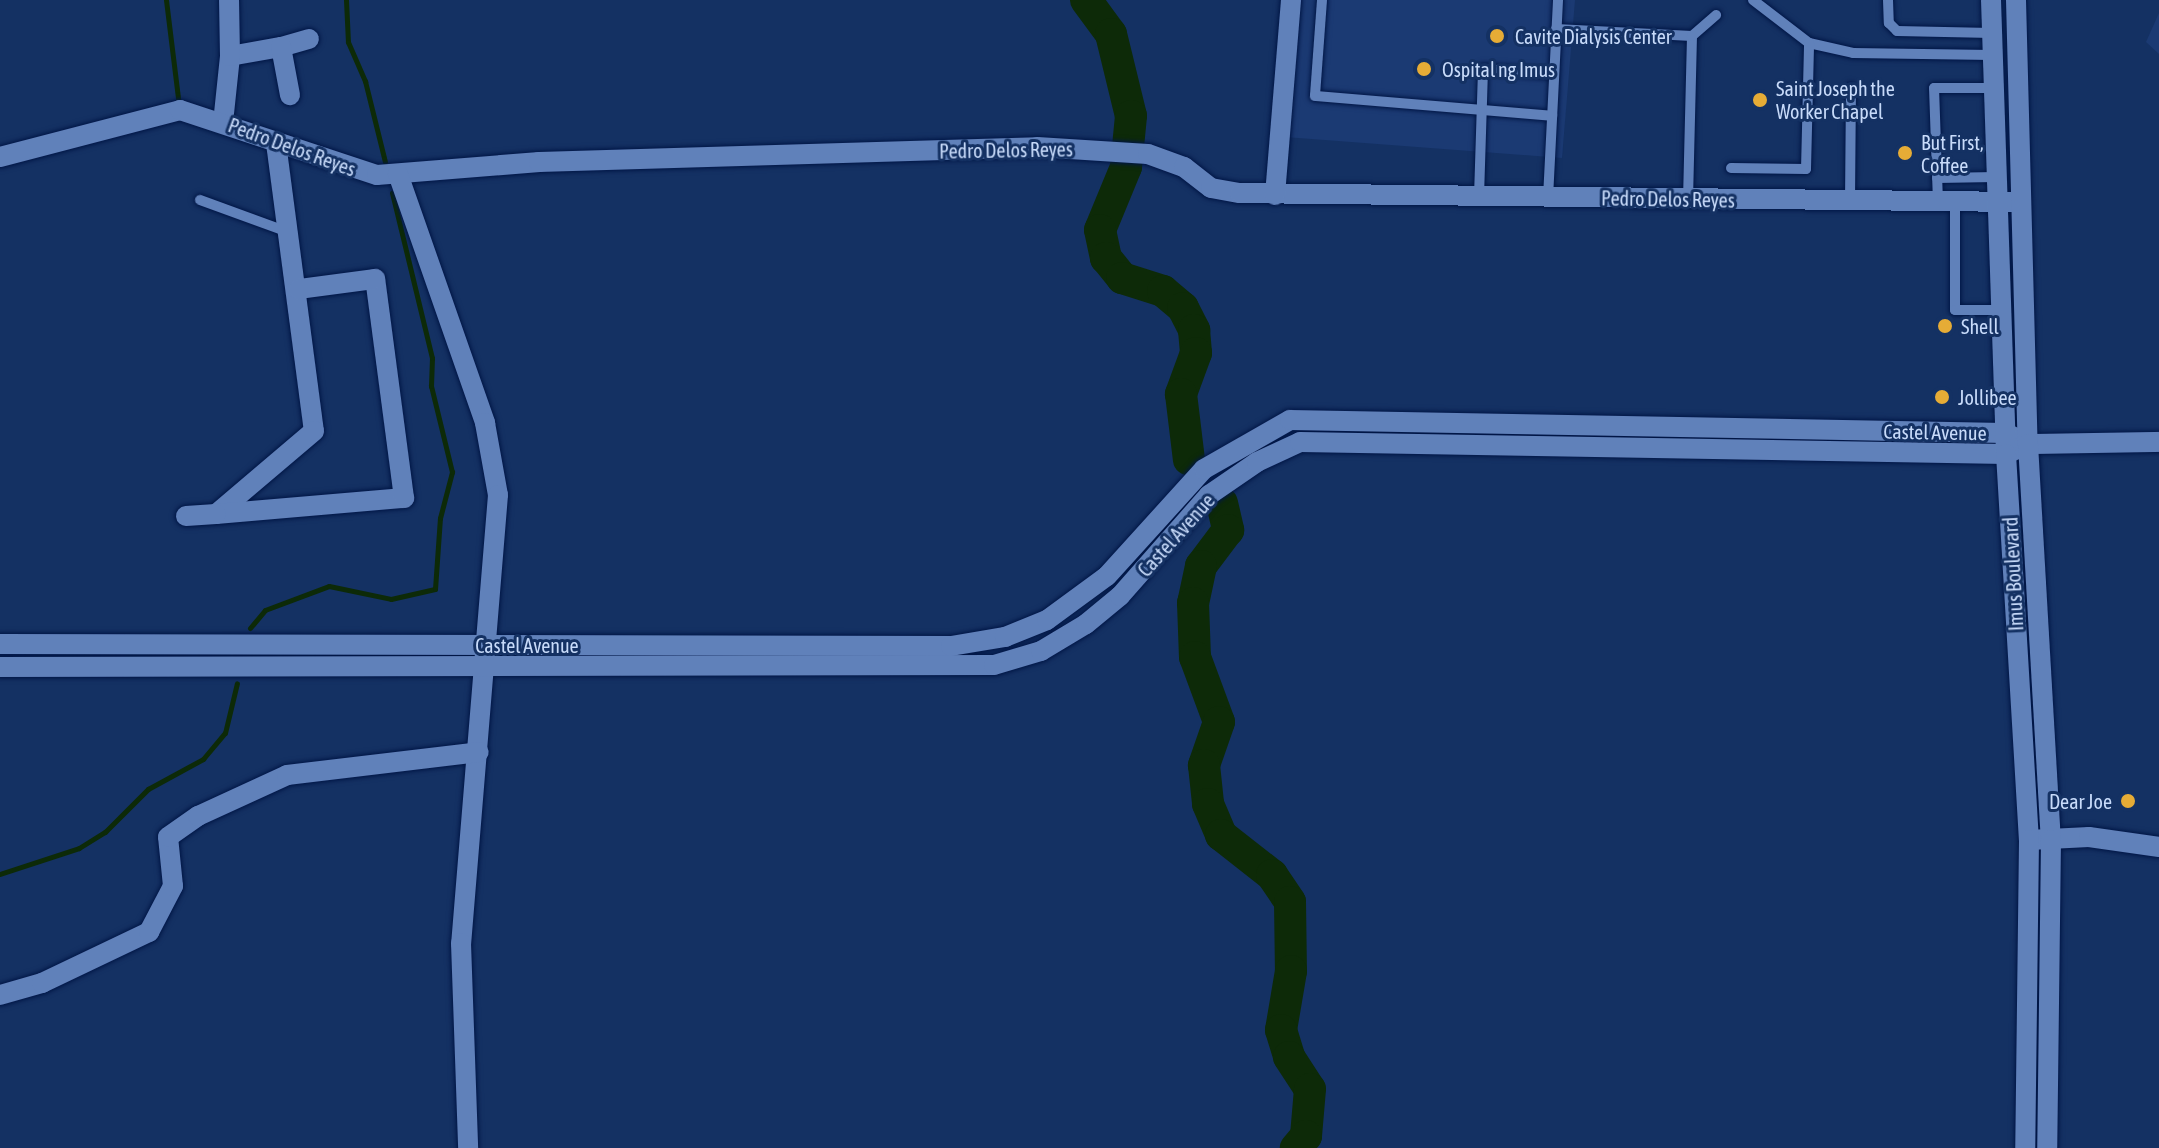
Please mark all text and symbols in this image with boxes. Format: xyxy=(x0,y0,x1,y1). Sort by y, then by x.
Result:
place label: Cavite Dialysis Center xyxy=(1515,24,1672,48)
marker: Cavite Dialysis Center xyxy=(1486,25,1508,47)
place label: Ospital ng Imus xyxy=(1442,57,1555,81)
marker: Ospital ng Imus xyxy=(1413,58,1435,80)
place label: Saint Joseph the Worker Chapel xyxy=(1776,76,1895,123)
marker: Saint Joseph the Worker Chapel xyxy=(1751,91,1769,109)
street label: Pedro Delos Reyes xyxy=(225,113,359,181)
place label: But First, Coffee xyxy=(1921,130,1984,177)
street label: Pedro Delos Reyes xyxy=(939,137,1073,163)
marker: But First, Coffee xyxy=(1896,144,1914,162)
street label: Pedro Delos Reyes xyxy=(1601,186,1735,212)
place label: Shell xyxy=(1961,314,1999,338)
marker: Shell xyxy=(1936,317,1954,335)
place label: Jollibee xyxy=(1958,385,2017,409)
marker: Jollibee xyxy=(1933,388,1951,406)
street label: Castel Avenue xyxy=(1883,419,1987,445)
street label: Castel Avenue xyxy=(1132,489,1220,581)
street label: Imus Boulevard xyxy=(1998,516,2028,632)
street label: Castel Avenue xyxy=(475,633,579,657)
place label: Dear Joe xyxy=(2049,789,2112,813)
marker: Dear Joe xyxy=(2119,792,2137,810)

